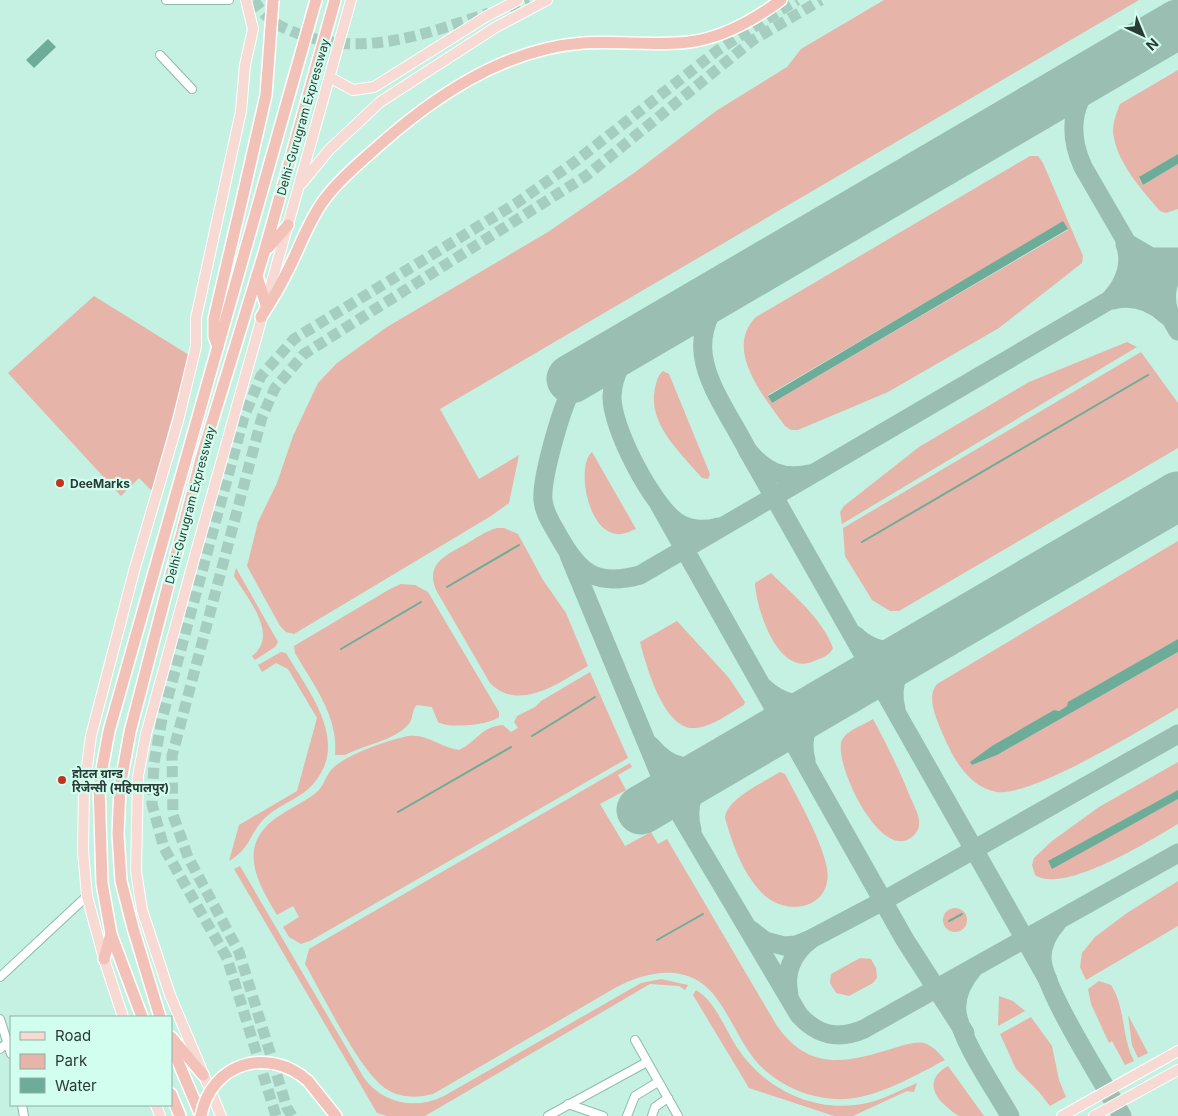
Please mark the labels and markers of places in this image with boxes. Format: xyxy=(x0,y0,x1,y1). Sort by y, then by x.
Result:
place label: DeeMarks xyxy=(70,476,130,491)
marker: DeeMarks xyxy=(54,477,66,489)
place label: होटल ग्रान्ड रिजेन्सी (महिपालपुर) xyxy=(72,766,169,797)
marker: होटल ग्रान्ड रिजेन्सी (महिपालपुर) xyxy=(56,774,68,786)

